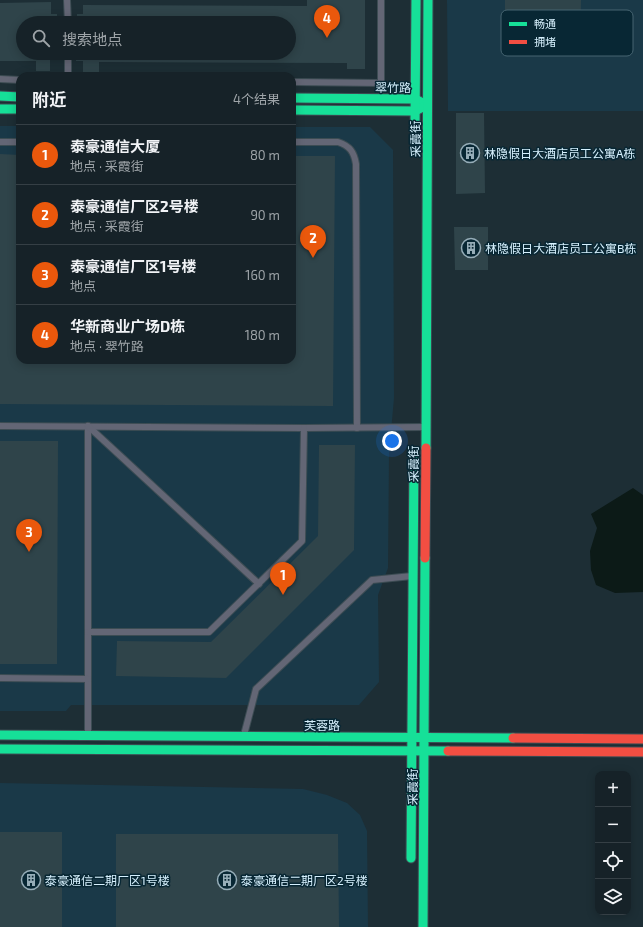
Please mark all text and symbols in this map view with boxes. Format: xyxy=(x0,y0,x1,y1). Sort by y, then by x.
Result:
pin: 4 xyxy=(314,5,340,38)
legend xyxy=(501,10,633,56)
search box xyxy=(16,16,296,60)
text: 畅通 xyxy=(534,17,556,30)
icon: search xyxy=(30,27,52,49)
text: 搜索地点 xyxy=(62,30,122,48)
text: 拥堵 xyxy=(534,35,556,48)
street label: 翠竹路 xyxy=(375,80,411,94)
text: 附近 xyxy=(32,89,66,109)
text: 4个结果 xyxy=(233,91,280,107)
street label: 采霞街 xyxy=(408,121,422,157)
text: 泰豪通信大厦 xyxy=(70,137,160,155)
building icon: 林隐假日大酒店员工公寓A栋 xyxy=(459,142,481,164)
place label: 林隐假日大酒店员工公寓A栋 xyxy=(484,146,635,160)
text: 1 xyxy=(42,147,48,163)
text: 80 m xyxy=(250,147,280,163)
text: 地点 · 采霞街 xyxy=(70,158,144,174)
text: 泰豪通信厂区2号楼 xyxy=(70,197,199,215)
text: 2 xyxy=(41,207,49,223)
text: 90 m xyxy=(250,207,280,223)
text: 地点 · 采霞街 xyxy=(70,218,144,234)
pin: 2 xyxy=(300,225,326,258)
building icon: 林隐假日大酒店员工公寓B栋 xyxy=(460,237,482,259)
place label: 林隐假日大酒店员工公寓B栋 xyxy=(485,241,636,255)
text: 泰豪通信厂区1号楼 xyxy=(70,257,196,275)
text: 3 xyxy=(41,267,49,283)
text: 160 m xyxy=(245,267,280,283)
text: 地点 xyxy=(70,278,96,294)
text: 华新商业广场D栋 xyxy=(70,317,185,335)
text: 4 xyxy=(41,327,49,343)
text: 180 m xyxy=(245,327,280,343)
text: 地点 · 翠竹路 xyxy=(70,338,144,354)
your location xyxy=(382,431,402,451)
street label: 采霞街 xyxy=(406,446,420,482)
pin: 3 xyxy=(16,519,42,552)
pin: 1 xyxy=(270,562,296,595)
street label: 芙蓉路 xyxy=(304,718,340,732)
street label: 采霞街 xyxy=(405,769,419,805)
map controls xyxy=(595,771,631,915)
button: + xyxy=(595,771,631,807)
button: − xyxy=(595,807,631,843)
button: locate xyxy=(595,843,631,879)
building icon: 泰豪通信二期厂区1号楼 xyxy=(20,869,42,891)
building icon: 泰豪通信二期厂区2号楼 xyxy=(216,869,238,891)
place label: 泰豪通信二期厂区1号楼 xyxy=(45,873,170,887)
place label: 泰豪通信二期厂区2号楼 xyxy=(241,873,368,887)
button: layers xyxy=(595,879,631,915)

